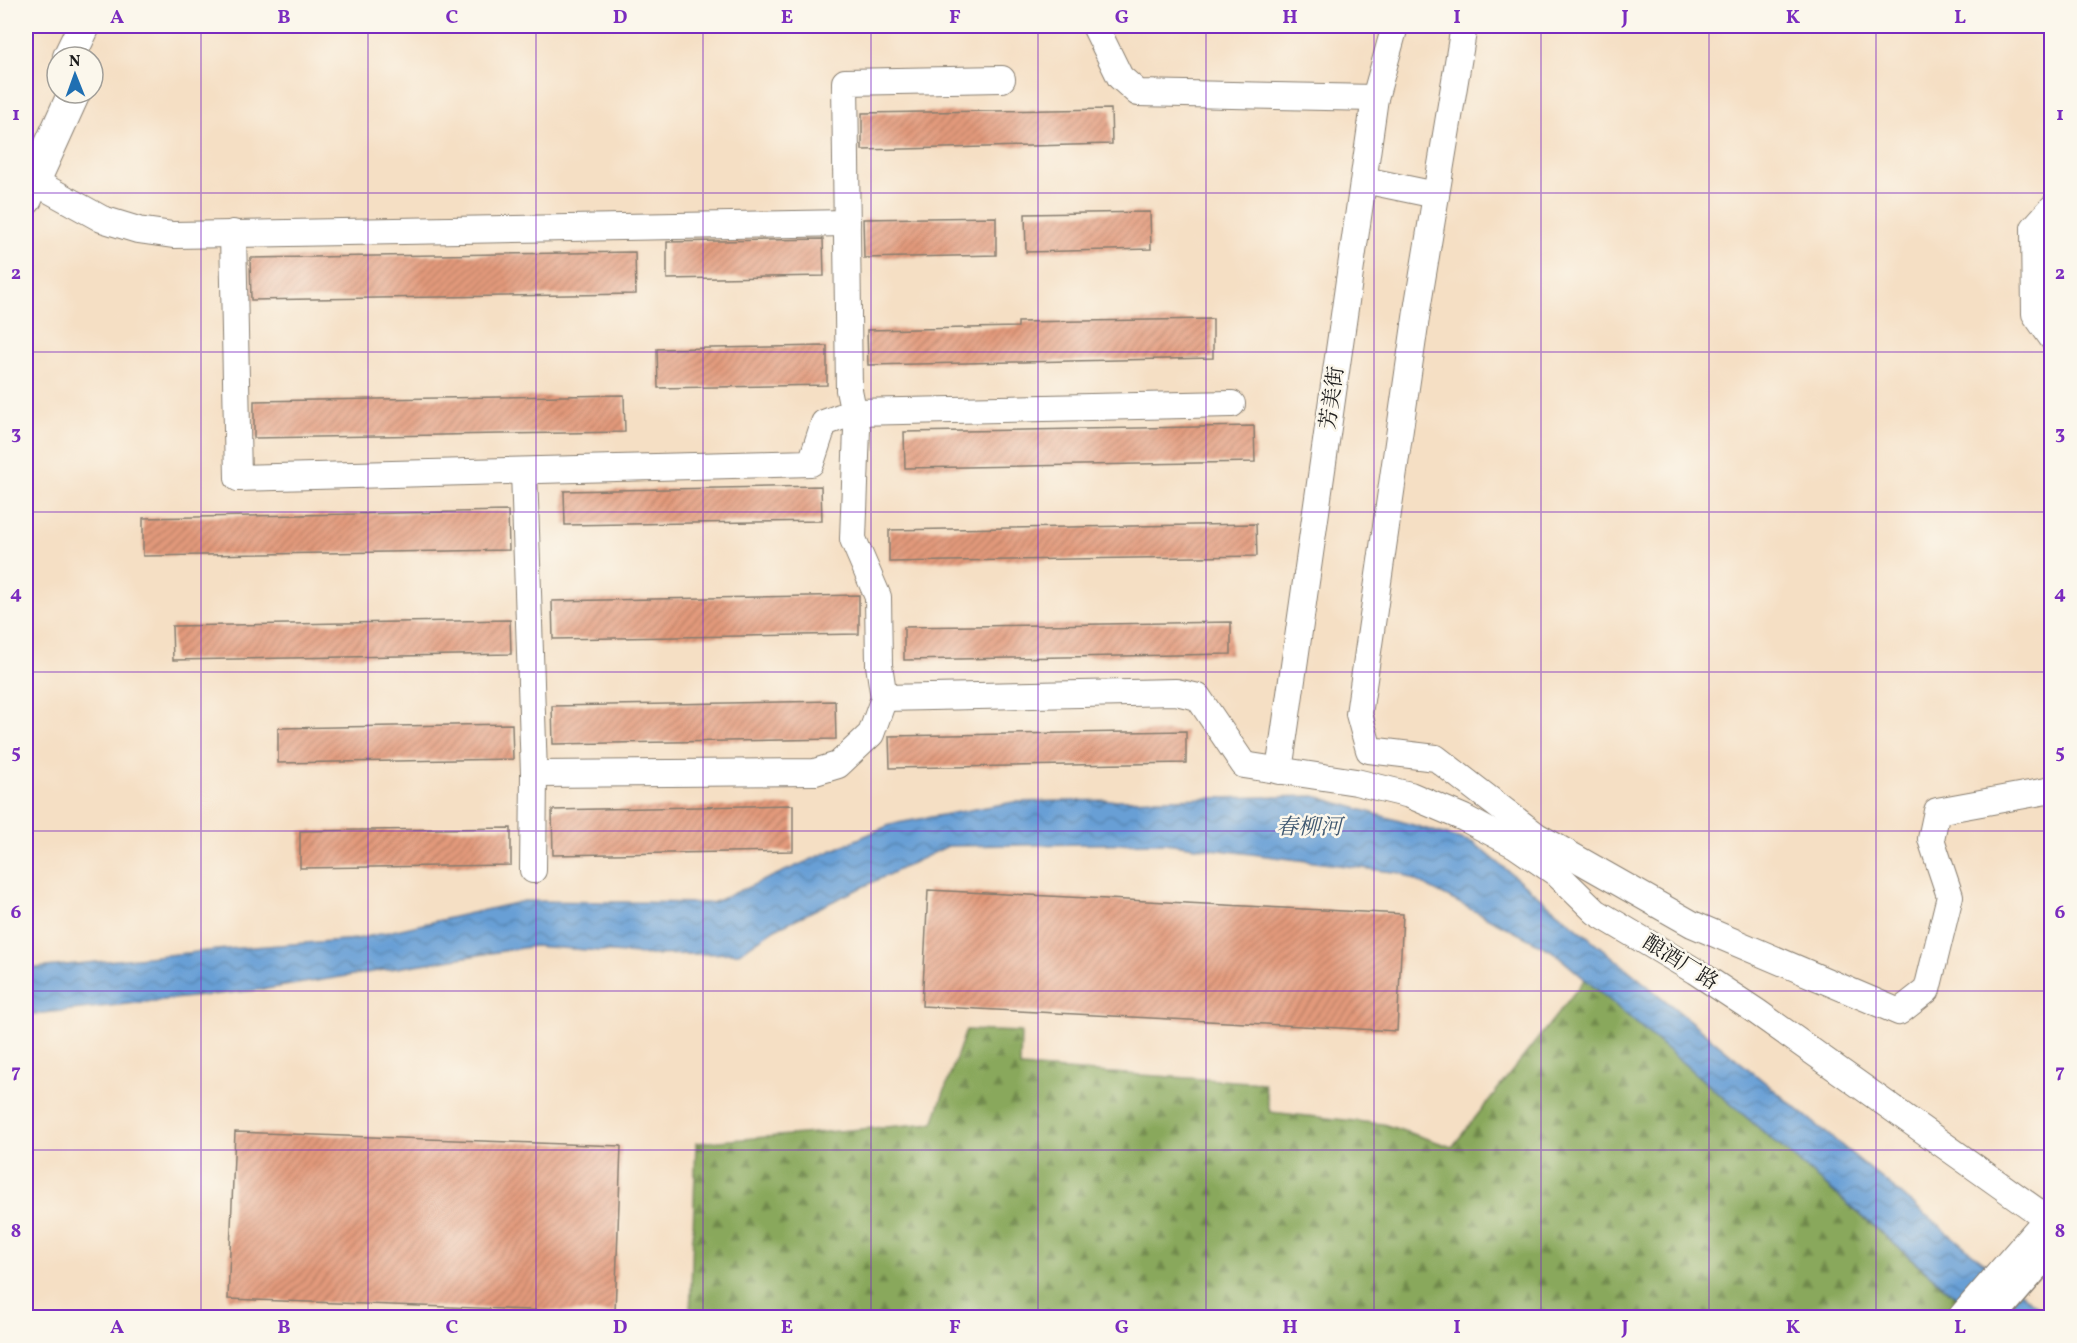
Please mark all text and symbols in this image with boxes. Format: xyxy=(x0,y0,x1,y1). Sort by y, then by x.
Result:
text: A xyxy=(110,4,124,32)
text: B xyxy=(277,4,291,32)
text: C xyxy=(446,4,459,32)
text: D xyxy=(613,4,627,32)
text: E xyxy=(781,4,793,32)
text: F xyxy=(949,4,961,32)
text: G xyxy=(1115,4,1129,32)
text: H xyxy=(1282,4,1298,32)
text: I xyxy=(1453,4,1461,32)
text: J xyxy=(1620,4,1629,32)
text: K xyxy=(1786,4,1801,32)
text: L xyxy=(1954,4,1966,32)
north arrow xyxy=(45,45,105,105)
text: N xyxy=(69,51,81,73)
text: 1 xyxy=(12,101,20,129)
text: 1 xyxy=(2056,101,2064,129)
text: 2 xyxy=(11,260,21,288)
text: 2 xyxy=(2055,260,2065,288)
street label: 芳美街 xyxy=(1314,365,1352,431)
text: 3 xyxy=(11,420,21,448)
text: 3 xyxy=(2055,420,2065,448)
text: 4 xyxy=(10,580,22,608)
text: 4 xyxy=(2054,580,2066,608)
text: 5 xyxy=(11,739,21,767)
text: 5 xyxy=(2055,739,2065,767)
water label: 春柳河 xyxy=(1276,813,1346,844)
text: 6 xyxy=(11,899,22,927)
text: 6 xyxy=(2055,899,2066,927)
street label: 酿酒厂路 xyxy=(1637,928,1723,998)
text: 7 xyxy=(11,1058,21,1086)
text: 7 xyxy=(2055,1058,2065,1086)
text: 8 xyxy=(11,1218,21,1246)
text: 8 xyxy=(2055,1218,2065,1246)
text: A xyxy=(110,1314,124,1342)
text: B xyxy=(277,1314,291,1342)
text: C xyxy=(446,1314,459,1342)
text: D xyxy=(613,1314,627,1342)
text: E xyxy=(781,1314,793,1342)
text: F xyxy=(949,1314,961,1342)
text: G xyxy=(1115,1314,1129,1342)
text: H xyxy=(1282,1314,1298,1342)
text: I xyxy=(1453,1314,1461,1342)
text: J xyxy=(1620,1314,1629,1342)
text: K xyxy=(1786,1314,1801,1342)
text: L xyxy=(1954,1314,1966,1342)

